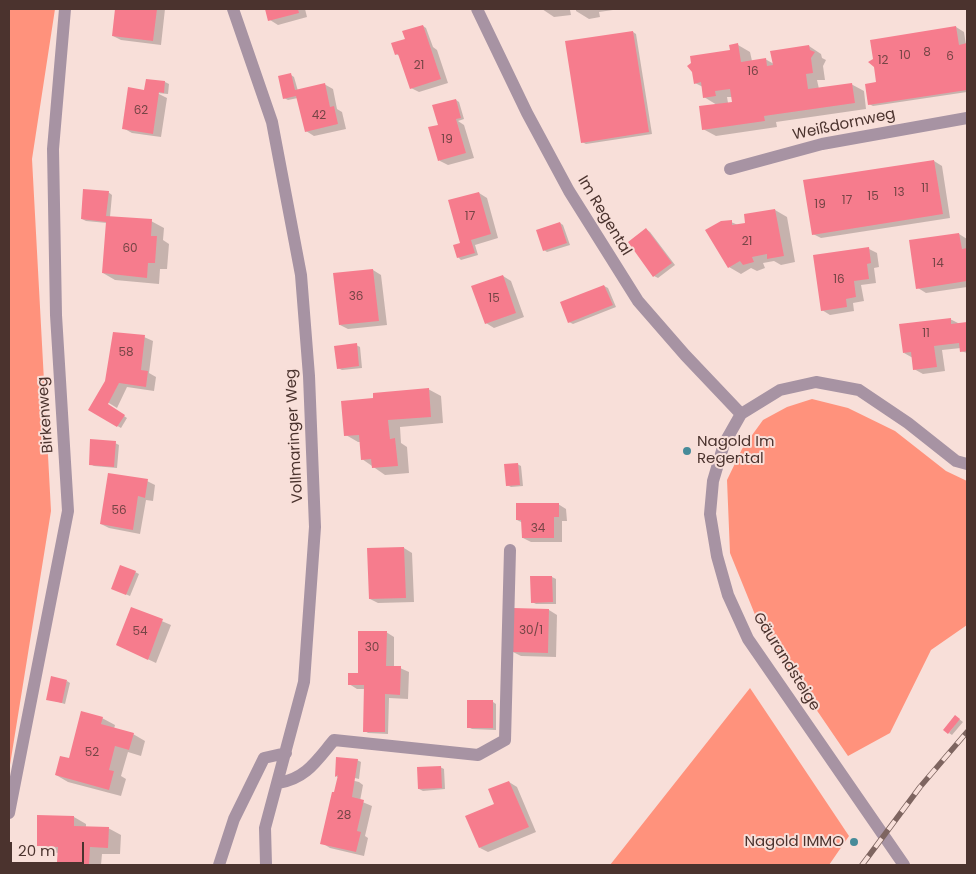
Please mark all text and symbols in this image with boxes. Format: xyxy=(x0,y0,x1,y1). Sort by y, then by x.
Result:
house number: 8 xyxy=(923,46,931,60)
house number: 10 xyxy=(899,49,911,63)
house number: 6 xyxy=(946,50,954,64)
house number: 12 xyxy=(878,54,888,68)
house number: 21 xyxy=(414,59,424,73)
house number: 16 xyxy=(747,65,759,79)
house number: 62 xyxy=(134,104,148,118)
street label: Weißdornweg xyxy=(791,105,897,145)
house number: 42 xyxy=(312,109,326,123)
house number: 19 xyxy=(441,133,453,147)
street label: Im Regental xyxy=(573,173,635,259)
house number: 11 xyxy=(921,182,929,196)
house number: 13 xyxy=(894,186,904,200)
house number: 15 xyxy=(867,190,879,204)
house number: 17 xyxy=(842,194,852,208)
house number: 19 xyxy=(814,198,826,212)
house number: 17 xyxy=(465,210,475,224)
house number: 21 xyxy=(742,235,752,249)
house number: 60 xyxy=(122,242,138,256)
house number: 14 xyxy=(932,257,944,271)
house number: 16 xyxy=(833,273,845,287)
house number: 36 xyxy=(349,290,363,304)
house number: 15 xyxy=(488,292,500,306)
house number: 11 xyxy=(922,327,930,341)
house number: 58 xyxy=(118,346,134,360)
street label: Vollmaringer Weg xyxy=(282,368,308,504)
street label: Birkenweg xyxy=(34,376,58,454)
place label: Nagold Im Regental xyxy=(697,433,774,468)
marker: Nagold Im Regental xyxy=(681,445,693,457)
house number: 56 xyxy=(111,504,127,518)
house number: 34 xyxy=(531,522,545,536)
street label: Gäurandsteige xyxy=(749,609,823,715)
house number: 30/1 xyxy=(519,624,543,638)
house number: 54 xyxy=(132,625,148,639)
house number: 30 xyxy=(365,641,379,655)
house number: 52 xyxy=(85,746,99,760)
house number: 28 xyxy=(337,809,351,823)
scale bar xyxy=(12,832,86,864)
place label: Nagold IMMO xyxy=(744,833,844,851)
marker: Nagold IMMO xyxy=(848,836,860,848)
text: 20 m xyxy=(18,840,56,861)

